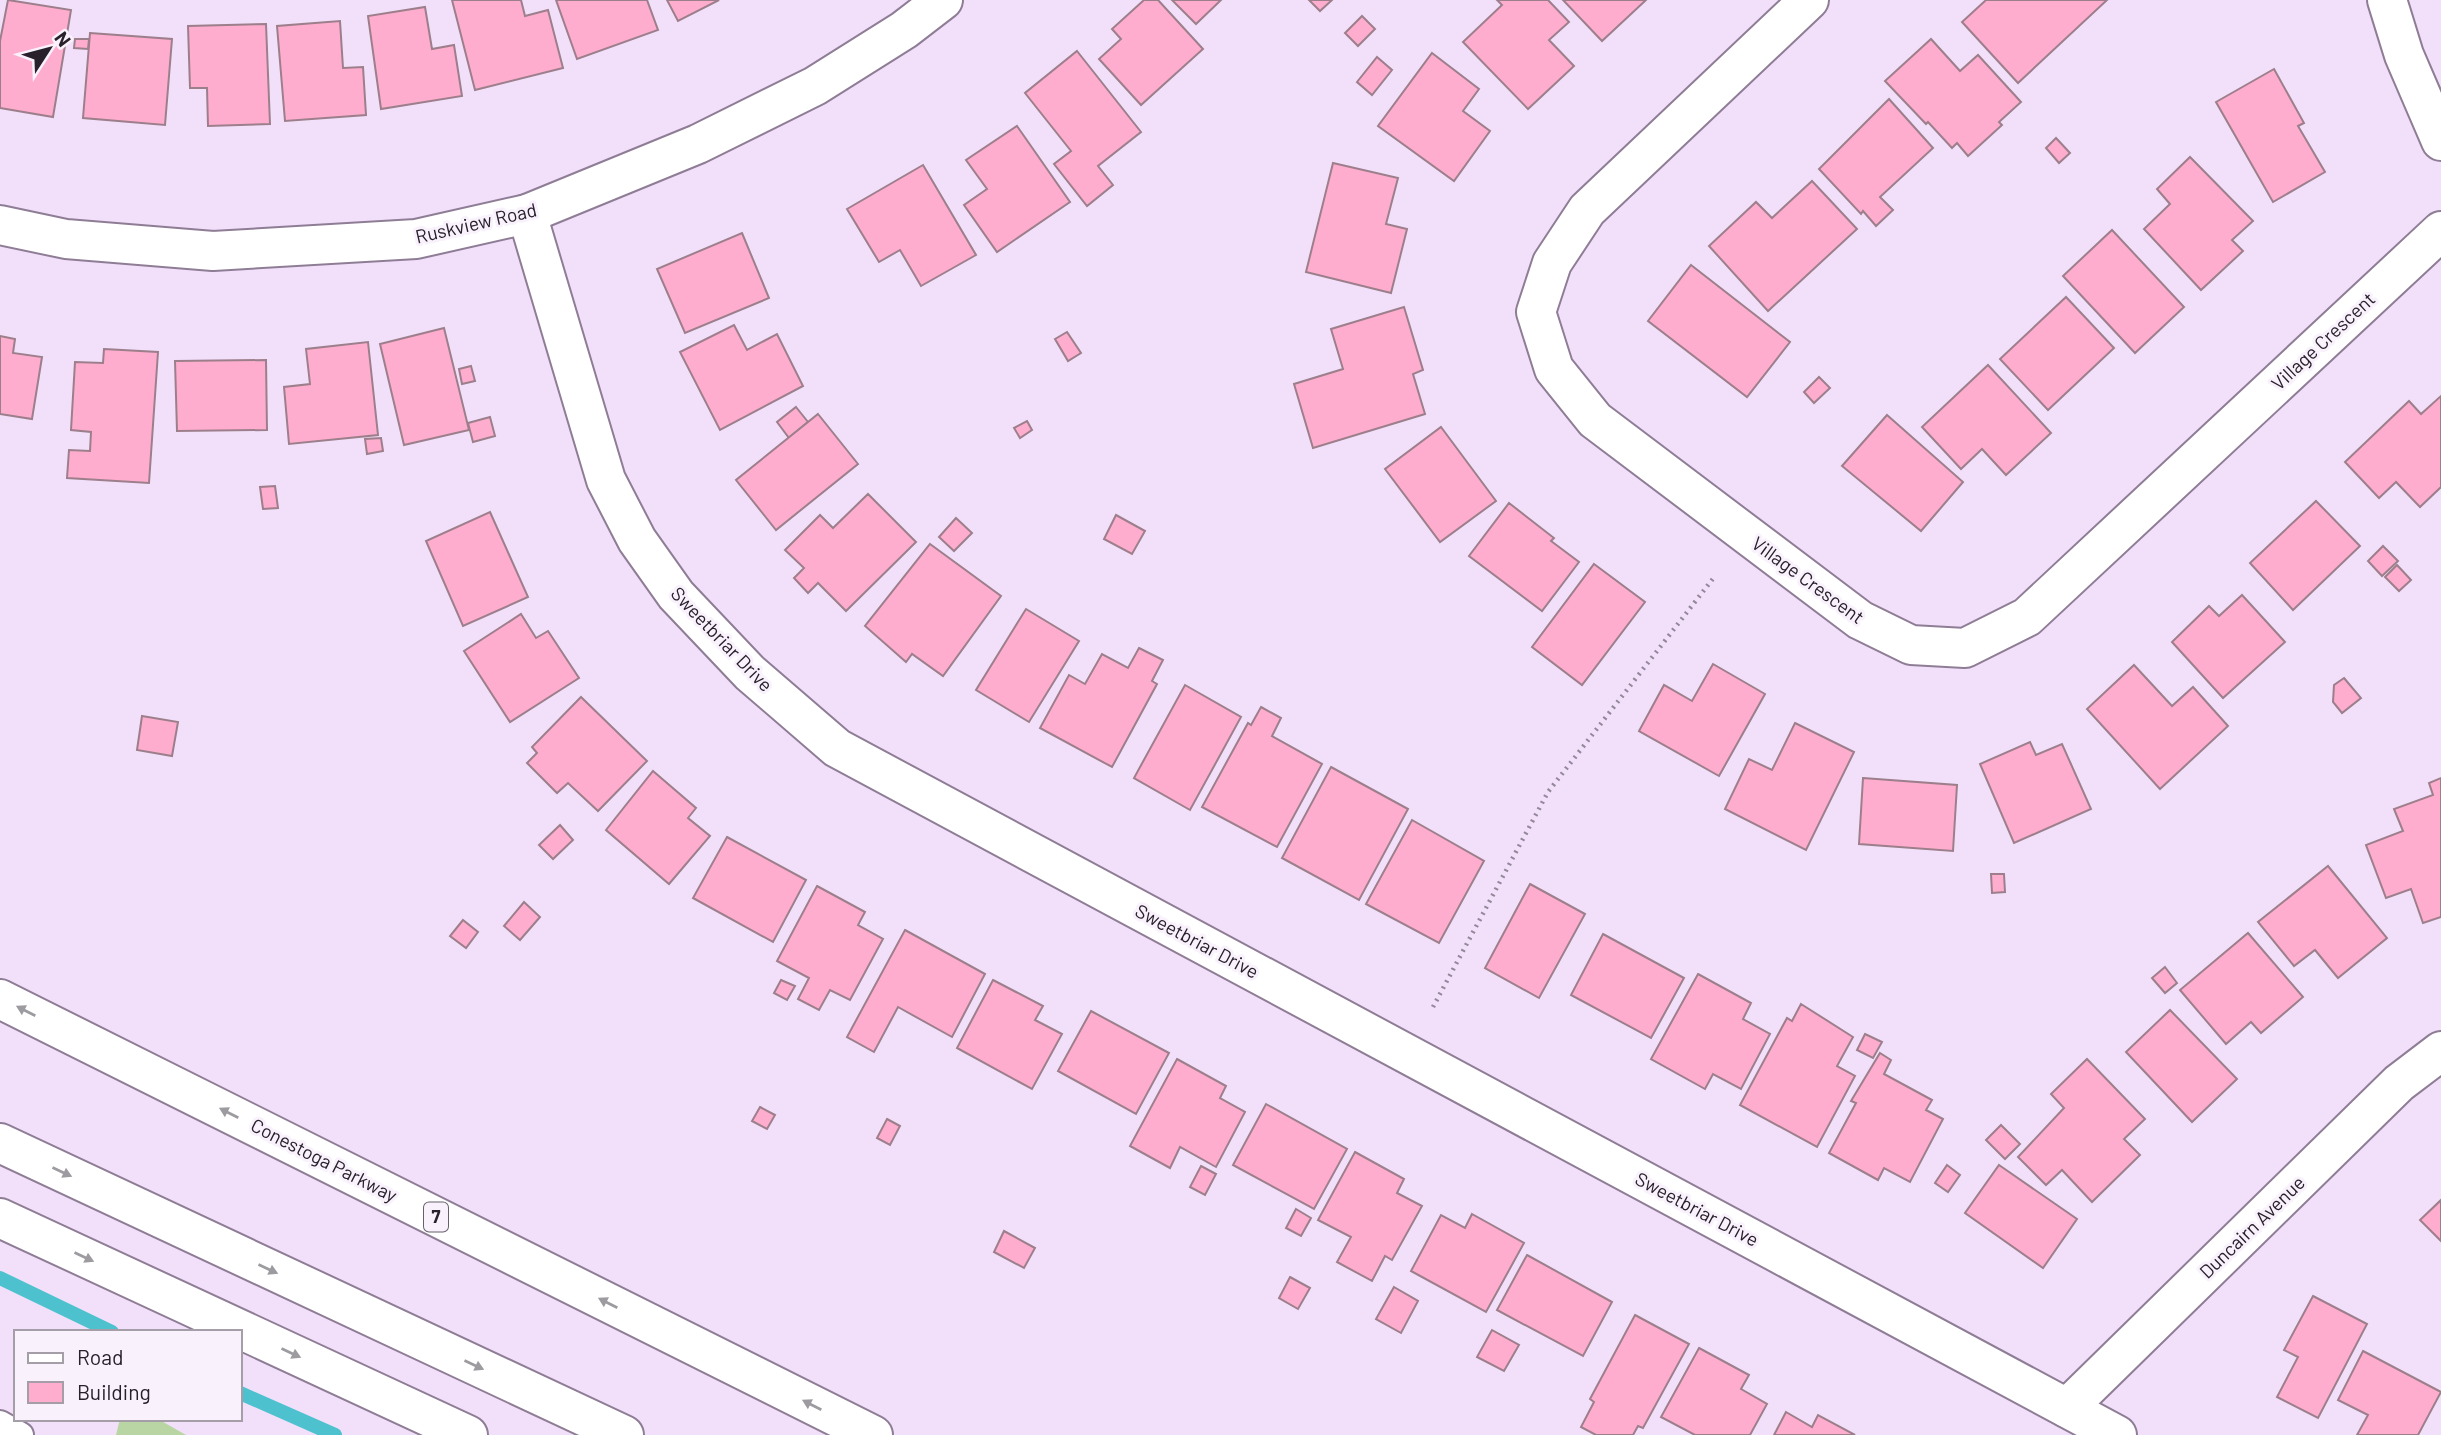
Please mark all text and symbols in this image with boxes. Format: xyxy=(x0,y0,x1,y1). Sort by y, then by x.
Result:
north arrow xyxy=(14,14,84,84)
text: N xyxy=(50,27,76,51)
street label: Ruskview Road xyxy=(413,197,539,248)
street label: Village Crescent xyxy=(2266,287,2379,394)
street label: Village Crescent xyxy=(1748,531,1869,628)
street label: Sweetbriar Drive xyxy=(667,582,778,696)
street label: Sweetbriar Drive xyxy=(1132,898,1263,983)
one-way arrow xyxy=(16,1006,36,1017)
one-way arrow xyxy=(219,1108,239,1119)
street label: Conestoga Parkway xyxy=(247,1113,401,1206)
one-way arrow xyxy=(52,1166,72,1178)
street label: Sweetbriar Drive xyxy=(1632,1166,1763,1251)
street label: Duncairn Avenue xyxy=(2194,1171,2309,1283)
road number: 7 xyxy=(424,1202,448,1232)
one-way arrow xyxy=(74,1251,94,1263)
one-way arrow xyxy=(258,1263,278,1274)
one-way arrow xyxy=(598,1297,618,1308)
legend xyxy=(14,1330,242,1421)
text: Road xyxy=(77,1344,123,1369)
one-way arrow xyxy=(280,1348,301,1359)
one-way arrow xyxy=(464,1359,484,1371)
text: Building xyxy=(77,1379,151,1404)
one-way arrow xyxy=(801,1399,821,1411)

